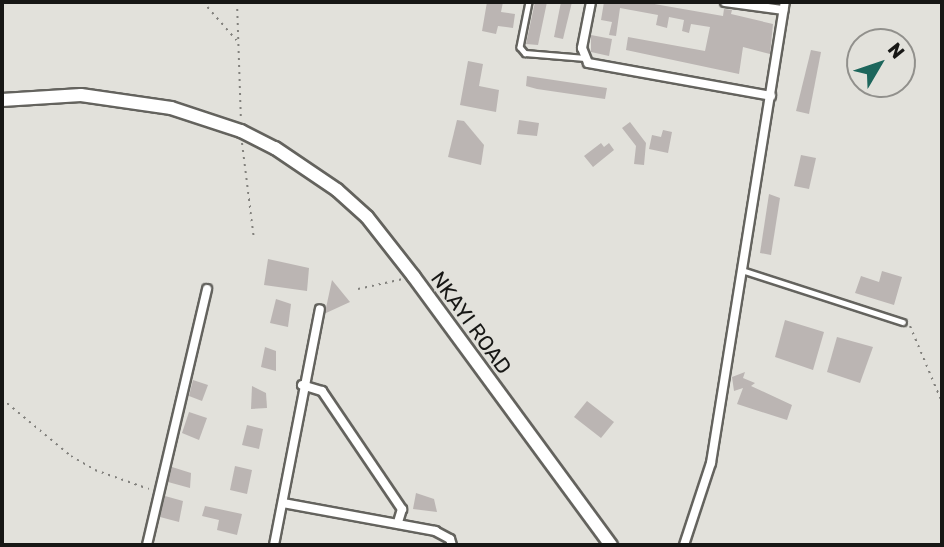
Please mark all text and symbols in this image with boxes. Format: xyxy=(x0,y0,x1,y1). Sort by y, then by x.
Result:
north arrow xyxy=(846,28,916,98)
text: N xyxy=(883,38,909,63)
street label: NKAYI ROAD xyxy=(425,267,517,379)

